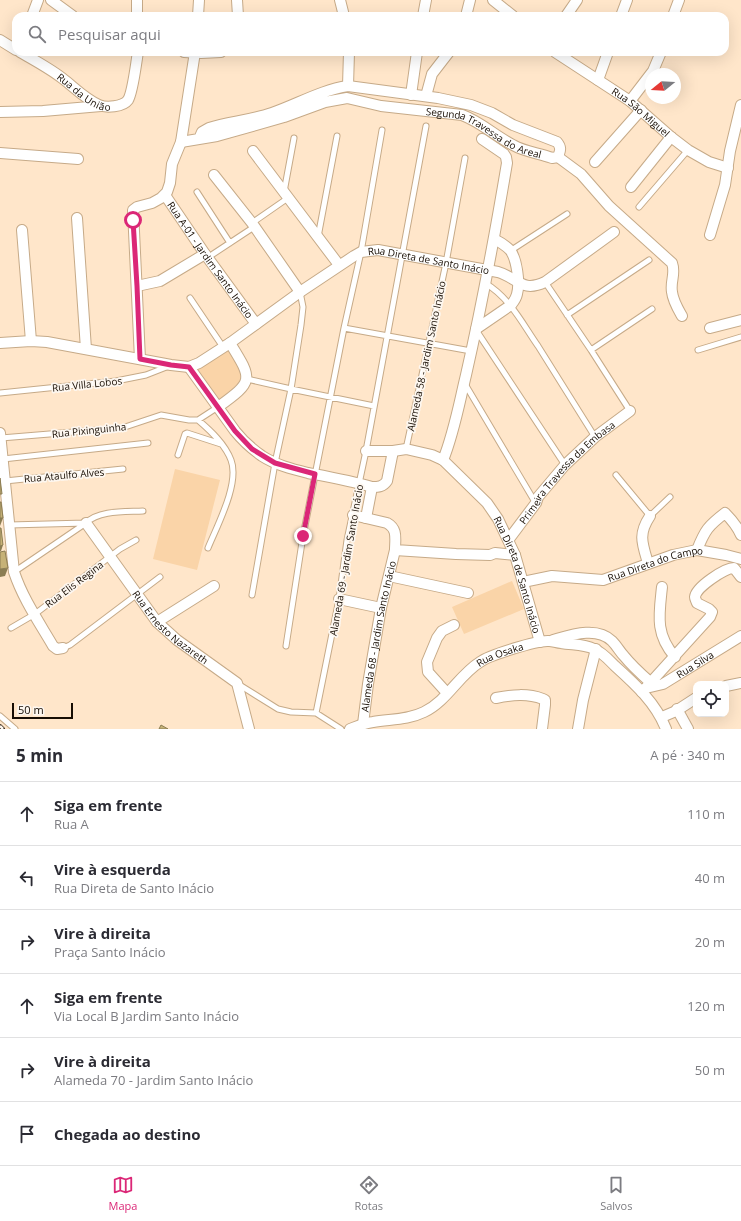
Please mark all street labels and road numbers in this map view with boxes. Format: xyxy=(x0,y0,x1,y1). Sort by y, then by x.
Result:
street label: Rua da União xyxy=(54,70,111,114)
street label: Rua São Miguel xyxy=(609,84,673,140)
street label: Segunda Travessa do Areal xyxy=(425,104,543,161)
street label: Rua A-01 - Jardim Santo Inácio xyxy=(164,199,256,321)
street label: Rua Direta de Santo Inácio xyxy=(367,243,490,277)
street label: Alameda 58 - Jardim Santo Inácio xyxy=(403,280,449,432)
street label: Rua Villa Lobos xyxy=(51,373,123,395)
street label: Primeira Travessa da Embasa xyxy=(516,418,618,527)
street label: Rua Pixinguinha xyxy=(51,419,127,441)
street label: Rua Ataulfo Alves xyxy=(23,464,105,485)
street label: Alameda 69 - Jardim Santo Inácio xyxy=(326,483,366,637)
street label: Rua Direta de Santo Inácio xyxy=(491,514,544,635)
street label: Rua Direta do Campo xyxy=(606,543,704,585)
street label: Rua Elis Regina xyxy=(42,557,106,611)
street label: Alameda 68 - Jardim Santo Inácio xyxy=(358,559,399,713)
street label: Rua Ernesto Nazareth xyxy=(129,587,211,667)
street label: Rua Osaka xyxy=(473,639,525,670)
street label: Rua Silva xyxy=(674,647,716,681)

